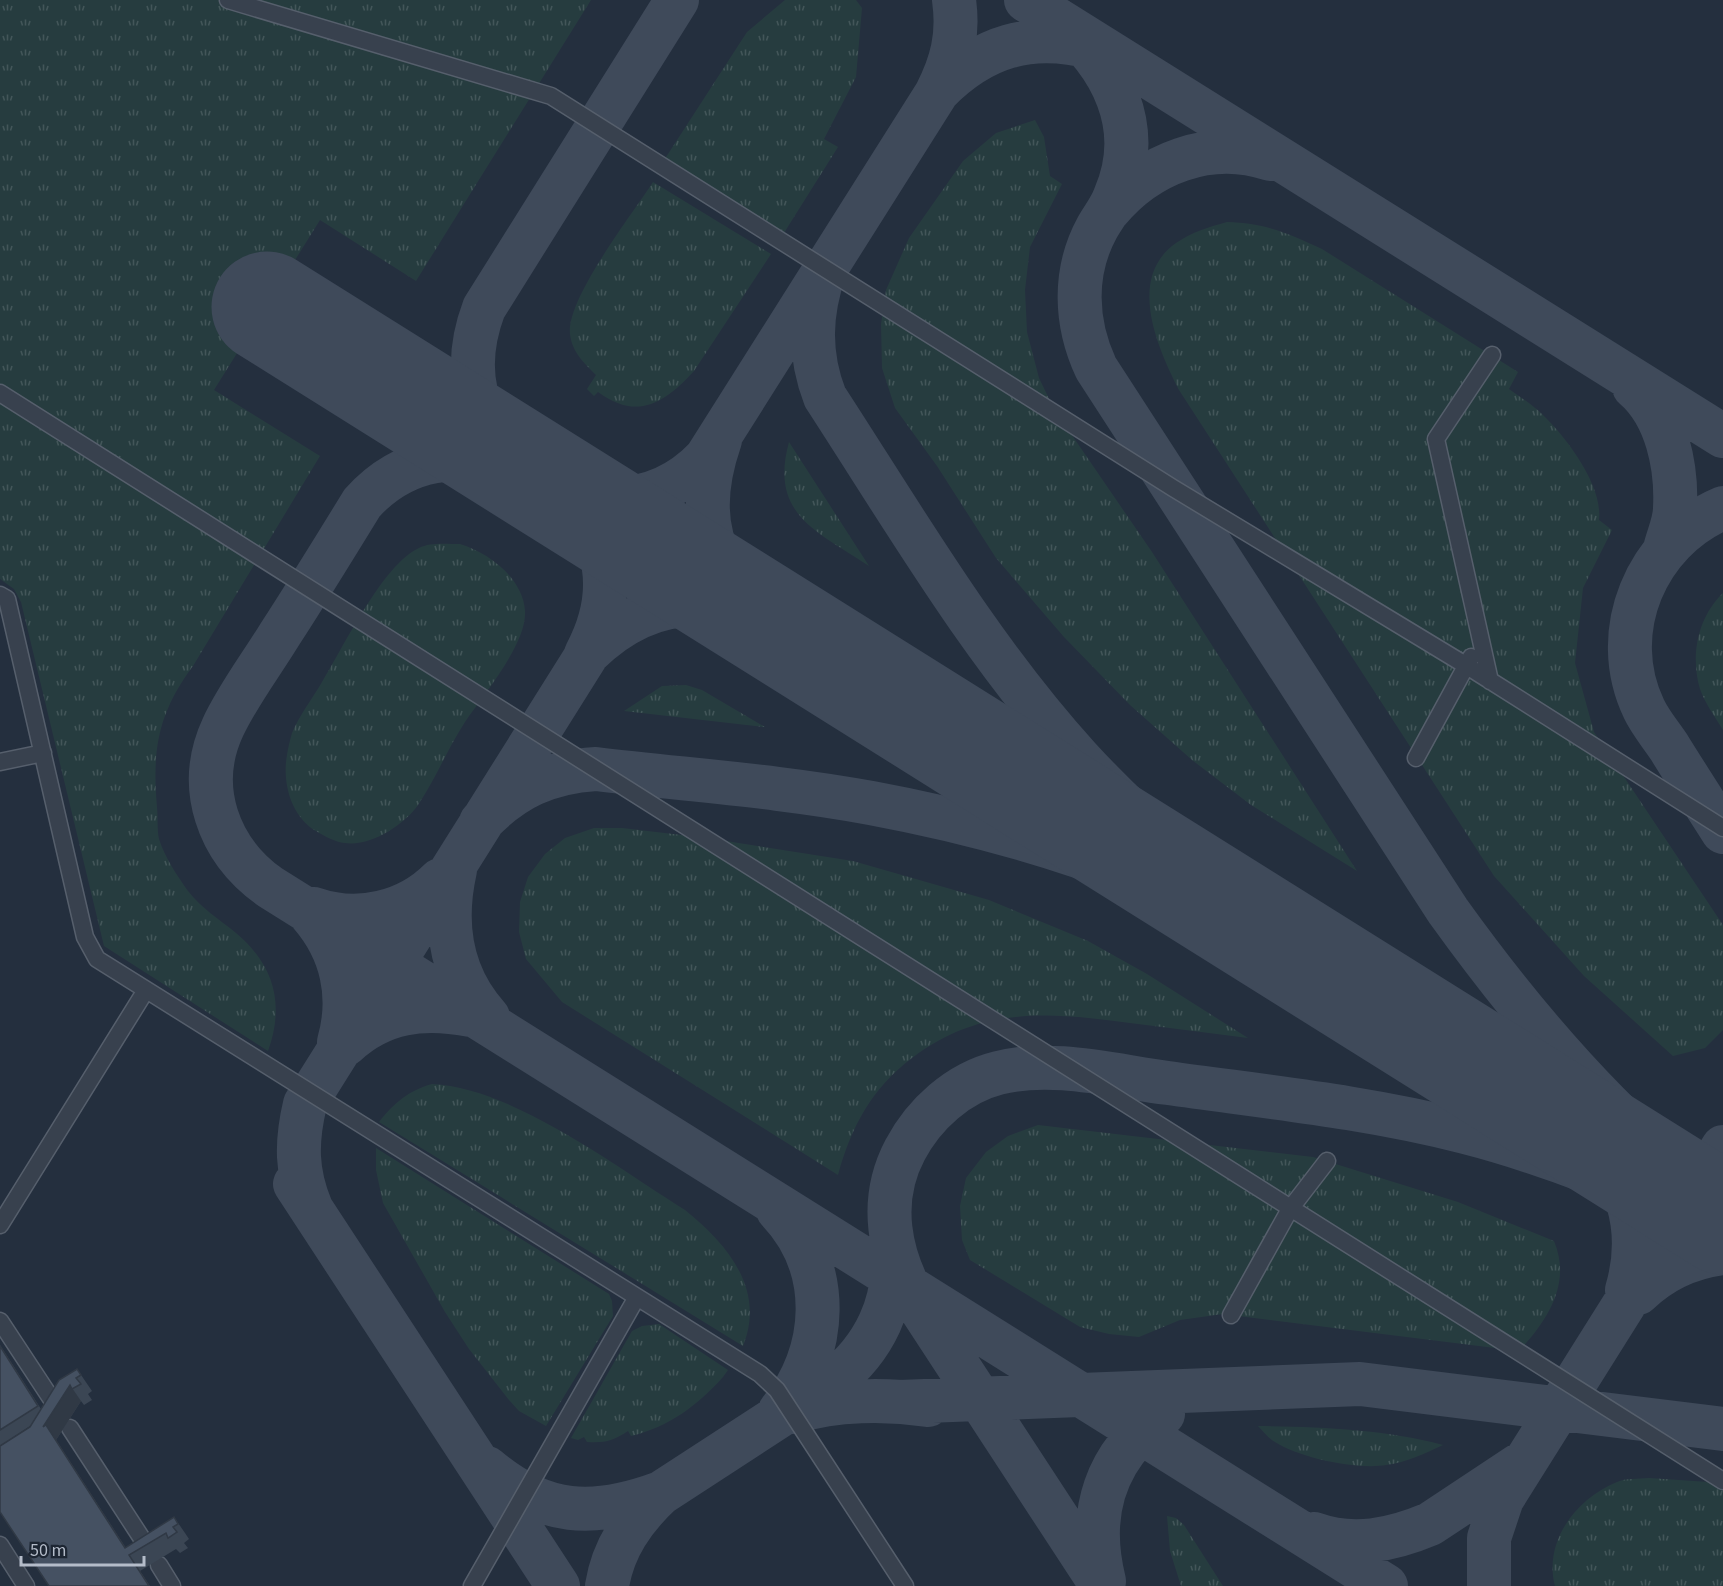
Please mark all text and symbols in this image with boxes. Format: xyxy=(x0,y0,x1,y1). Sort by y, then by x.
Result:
scale bar xyxy=(21,1529,144,1567)
text: 50 m xyxy=(30,1538,66,1563)

